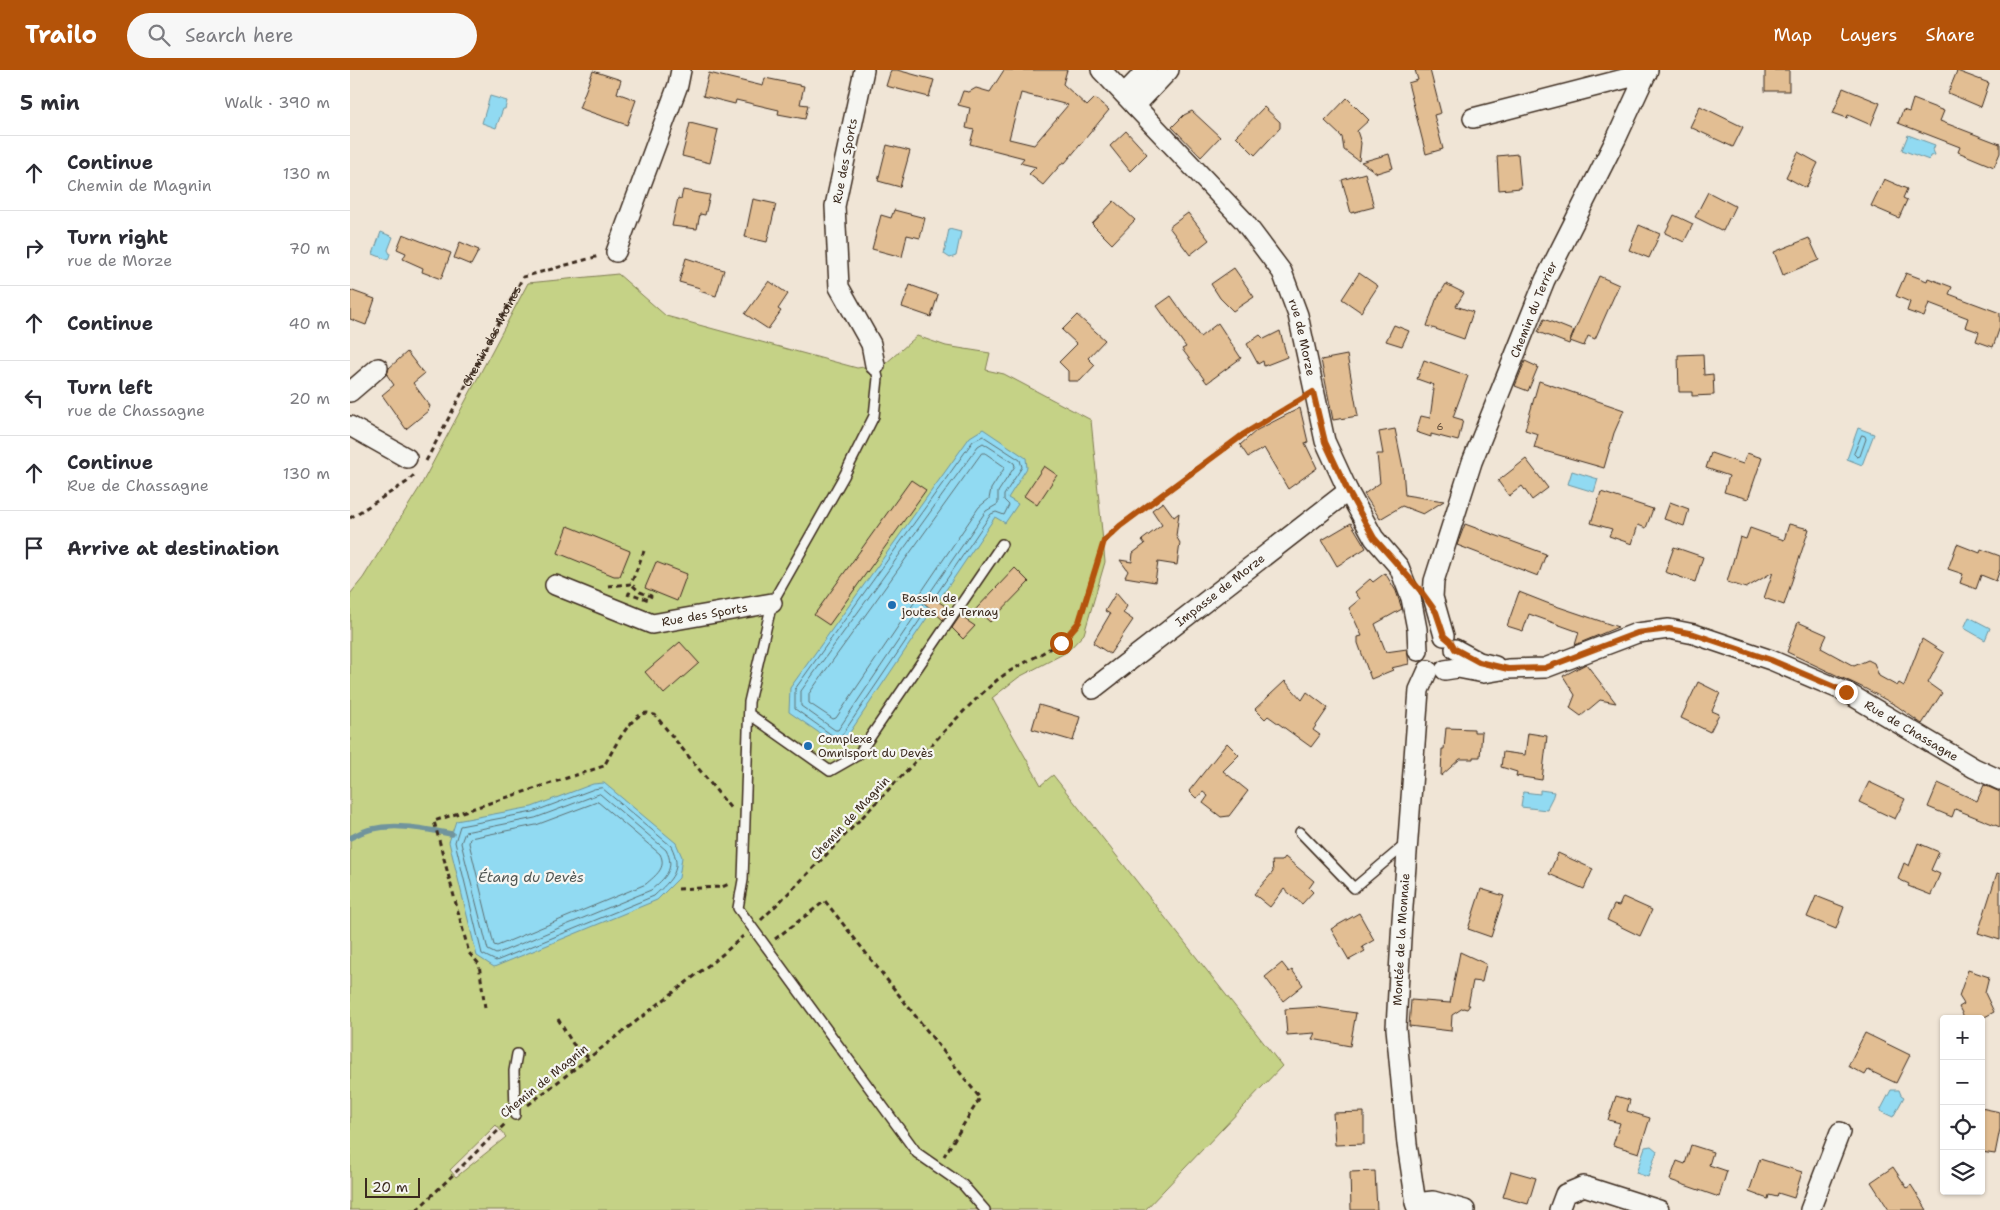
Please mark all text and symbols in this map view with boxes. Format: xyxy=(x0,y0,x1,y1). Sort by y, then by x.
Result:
search box xyxy=(127,13,477,58)
text: Trailo xyxy=(25,19,97,51)
icon: search xyxy=(145,21,173,49)
text: Search here xyxy=(185,23,294,48)
text: Map xyxy=(1774,23,1812,47)
text: Layers xyxy=(1840,23,1897,47)
text: Share xyxy=(1925,23,1975,47)
text: 5 min xyxy=(20,89,80,117)
text: Walk · 390 m xyxy=(224,92,330,113)
street label: Rue des Sports xyxy=(829,117,861,205)
text: Continue xyxy=(67,150,153,175)
icon: ahead xyxy=(20,159,48,187)
text: 130 m xyxy=(283,163,330,184)
text: Chemin de Magnin xyxy=(67,175,212,196)
text: Turn right xyxy=(67,225,168,250)
icon: right xyxy=(20,234,48,262)
text: 70 m xyxy=(289,238,330,259)
text: rue de Morze xyxy=(67,250,172,271)
street label: Chemin du Terrier xyxy=(1507,258,1561,360)
street label: Chemin des Moines xyxy=(459,283,525,390)
street label: rue de Morze xyxy=(1285,296,1319,378)
icon: ahead xyxy=(20,309,48,337)
text: Continue xyxy=(67,311,153,336)
text: 40 m xyxy=(288,313,330,334)
text: Turn left xyxy=(67,375,153,400)
icon: left xyxy=(20,384,48,412)
text: 20 m xyxy=(289,388,330,409)
text: rue de Chassagne xyxy=(67,400,205,421)
house number: 6 xyxy=(1437,420,1444,433)
text: Continue xyxy=(67,450,153,475)
icon: ahead xyxy=(20,459,48,487)
text: 130 m xyxy=(283,463,330,484)
text: Rue de Chassagne xyxy=(67,475,209,496)
icon: arrive xyxy=(20,534,48,562)
text: Arrive at destination xyxy=(67,536,279,561)
street label: Impasse de Morze xyxy=(1172,550,1268,630)
place label: Bassin de joutes de Ternay xyxy=(901,590,999,620)
street label: Rue des Sports xyxy=(661,599,749,630)
marker: Bassin de joutes de Ternay xyxy=(886,599,898,611)
route start xyxy=(1050,632,1073,655)
route end xyxy=(1835,681,1858,704)
street label: Rue de Chassagne xyxy=(1862,697,1961,765)
place label: Complexe Omnisport du Devès xyxy=(818,731,933,761)
marker: Complexe Omnisport du Devès xyxy=(802,740,814,752)
street label: Chemin de Magnin xyxy=(807,773,893,863)
water label: Étang du Devès xyxy=(478,868,584,886)
street label: Montée de la Monnaie xyxy=(1389,872,1413,1006)
map controls xyxy=(1940,1015,1985,1195)
button: + xyxy=(1940,1015,1985,1060)
street label: Chemin de Magnin xyxy=(497,1041,591,1121)
button: − xyxy=(1940,1060,1985,1105)
button: locate xyxy=(1940,1105,1985,1150)
button: layers xyxy=(1940,1150,1985,1195)
scale bar xyxy=(365,1175,420,1198)
text: 20 m xyxy=(372,1178,408,1196)

